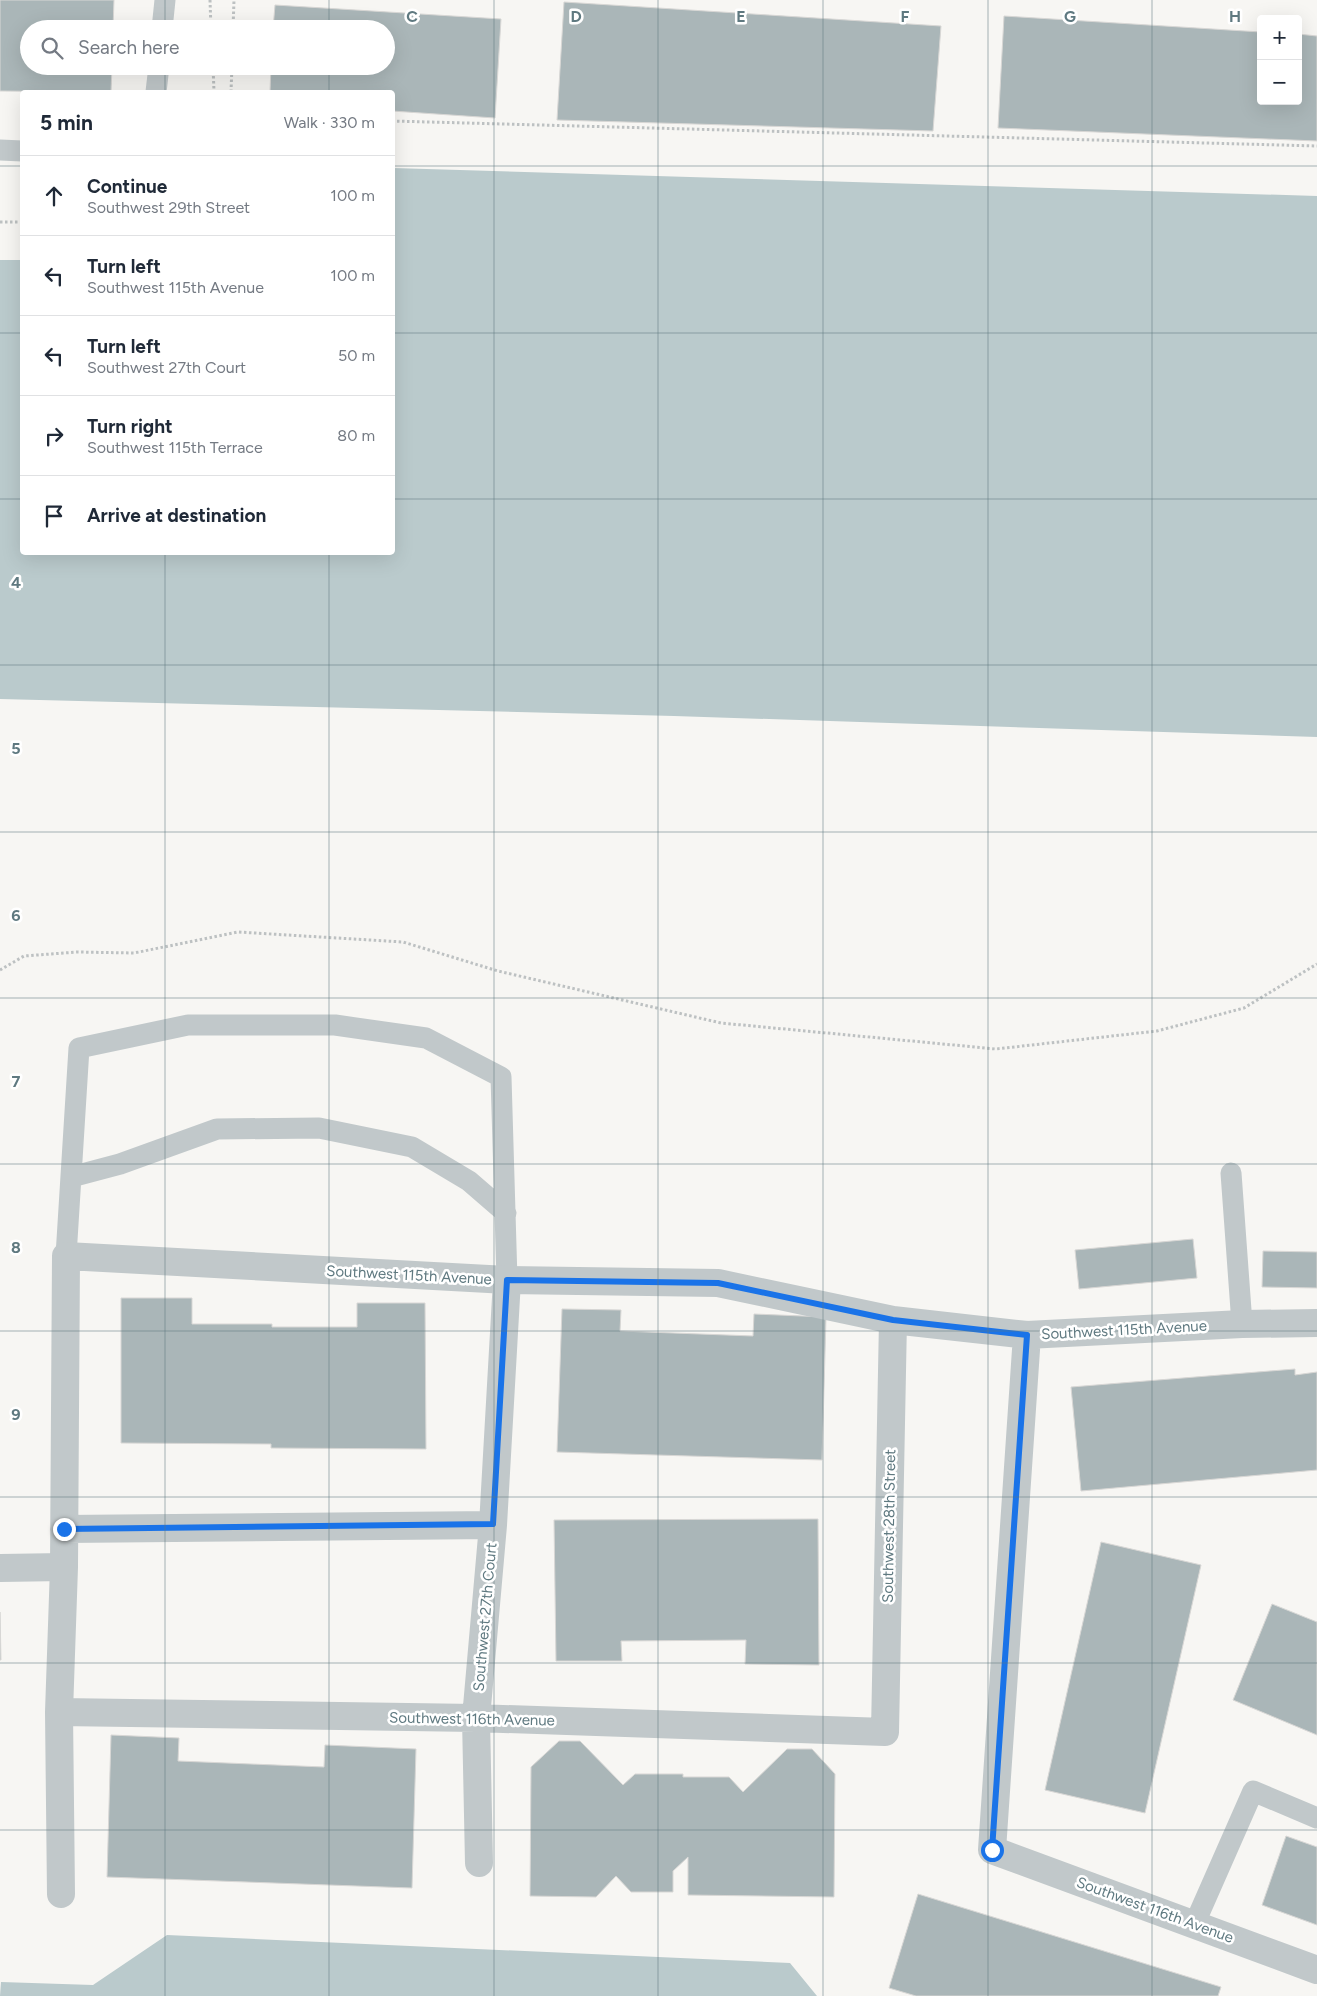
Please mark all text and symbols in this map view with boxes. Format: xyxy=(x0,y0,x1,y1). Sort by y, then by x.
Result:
text: C xyxy=(406,7,418,26)
text: D xyxy=(570,7,582,26)
text: E xyxy=(736,7,746,26)
text: F xyxy=(901,7,910,26)
text: G xyxy=(1064,7,1076,26)
text: H xyxy=(1229,7,1241,26)
map controls xyxy=(1257,15,1302,105)
button: + xyxy=(1257,15,1302,60)
search box xyxy=(20,20,395,75)
icon: search xyxy=(38,34,66,62)
text: Search here xyxy=(78,36,180,59)
button: − xyxy=(1257,60,1302,105)
text: 5 min xyxy=(40,110,93,135)
text: Walk · 330 m xyxy=(284,113,375,132)
text: Continue xyxy=(87,175,167,198)
icon: ahead xyxy=(40,182,68,210)
text: 100 m xyxy=(330,186,375,205)
text: Southwest 29th Street xyxy=(87,198,250,217)
text: Turn left xyxy=(87,255,161,278)
icon: left xyxy=(40,262,68,290)
text: 100 m xyxy=(330,266,375,285)
text: Southwest 115th Avenue xyxy=(87,278,264,297)
text: Turn left xyxy=(87,335,161,358)
icon: left xyxy=(40,342,68,370)
text: 50 m xyxy=(338,346,375,365)
text: Southwest 27th Court xyxy=(87,358,246,377)
text: Turn right xyxy=(87,415,173,438)
icon: right xyxy=(40,422,68,450)
text: 80 m xyxy=(337,426,375,445)
text: Southwest 115th Terrace xyxy=(87,438,263,457)
icon: arrive xyxy=(40,502,68,530)
text: Arrive at destination xyxy=(87,504,266,527)
text: 4 xyxy=(11,573,21,592)
text: 5 xyxy=(11,739,21,758)
text: 6 xyxy=(11,906,21,925)
text: 7 xyxy=(12,1072,21,1091)
text: 8 xyxy=(11,1238,21,1257)
street label: Southwest 115th Avenue xyxy=(326,1262,492,1288)
street label: Southwest 115th Avenue xyxy=(1041,1317,1207,1343)
text: 9 xyxy=(11,1405,21,1424)
street label: Southwest 28th Street xyxy=(879,1449,899,1603)
route end xyxy=(53,1518,76,1541)
street label: Southwest 27th Court xyxy=(470,1542,500,1692)
street label: Southwest 116th Avenue xyxy=(389,1709,555,1729)
route start xyxy=(981,1839,1004,1862)
street label: Southwest 116th Avenue xyxy=(1074,1873,1236,1947)

